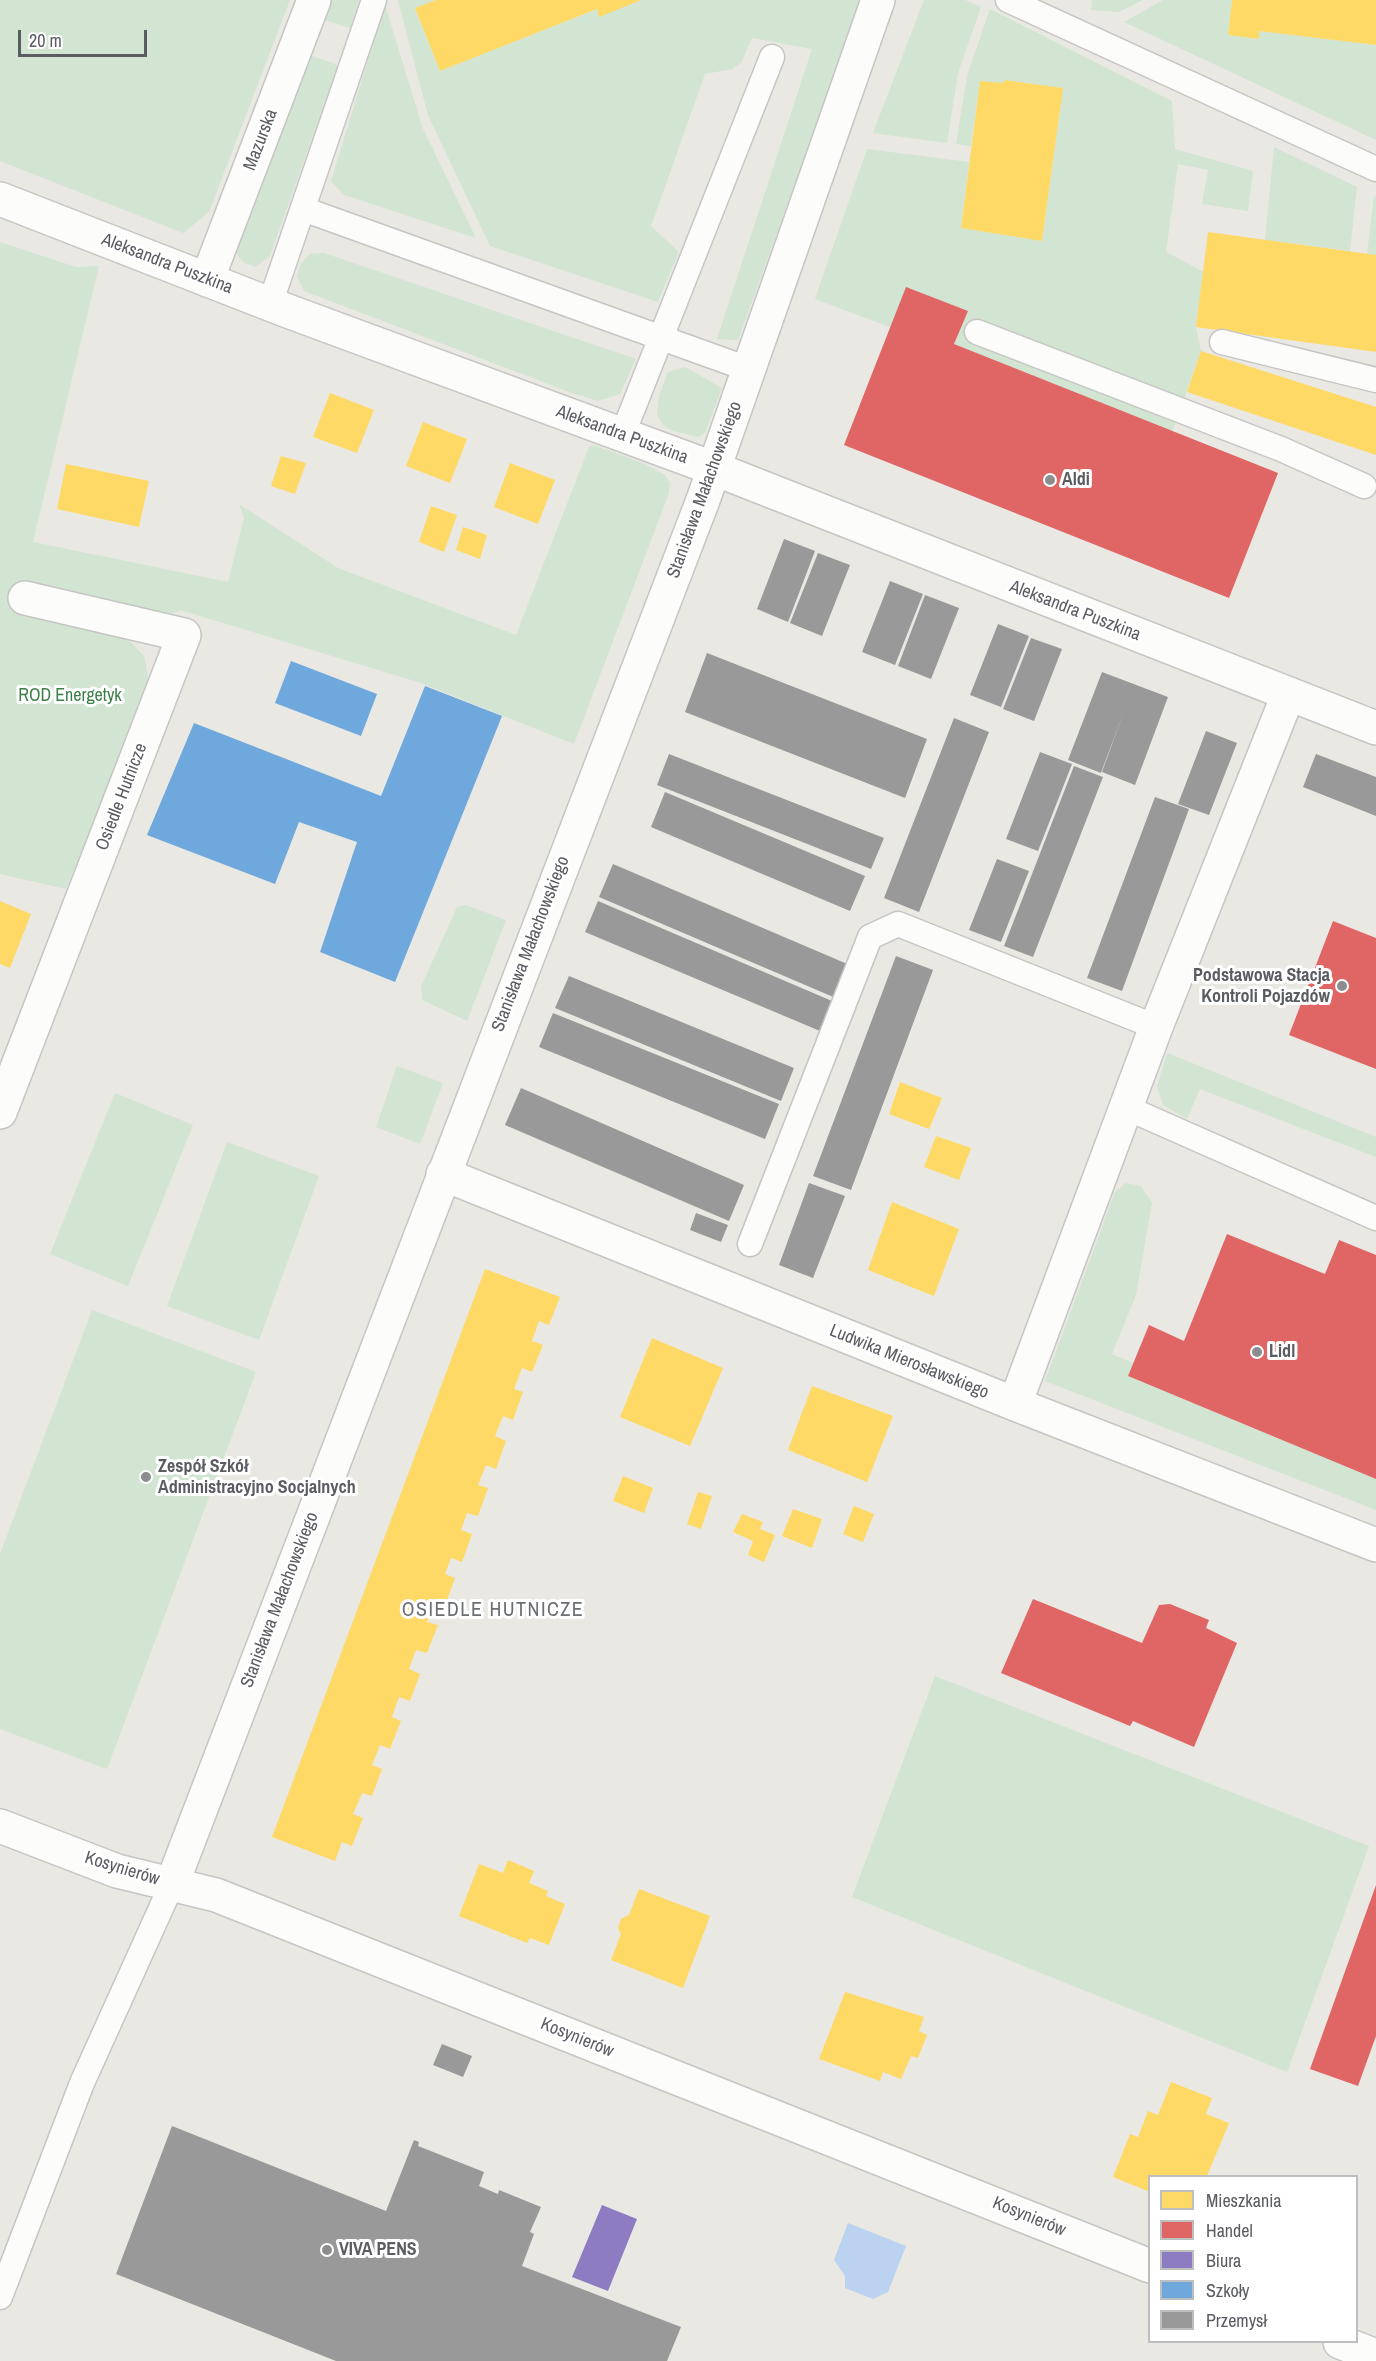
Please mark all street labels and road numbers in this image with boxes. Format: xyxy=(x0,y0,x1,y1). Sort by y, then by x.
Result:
street label: Mazurska xyxy=(239,106,283,174)
street label: Aleksandra Puszkina xyxy=(98,229,236,299)
street label: Stanisława Małachowskiego xyxy=(663,399,747,581)
street label: Aleksandra Puszkina xyxy=(553,401,691,469)
street label: Aleksandra Puszkina xyxy=(1006,576,1144,646)
street label: Osiedle Hutnicze xyxy=(92,740,152,854)
street label: Stanisława Małachowskiego xyxy=(488,853,574,1035)
street label: Ludwika Mierosławskiego xyxy=(826,1320,992,1404)
street label: Stanisława Małachowskiego xyxy=(237,1509,323,1691)
street label: Kosynierów xyxy=(82,1847,162,1891)
street label: Kosynierów xyxy=(537,2014,617,2062)
street label: Kosynierów xyxy=(989,2193,1069,2241)

